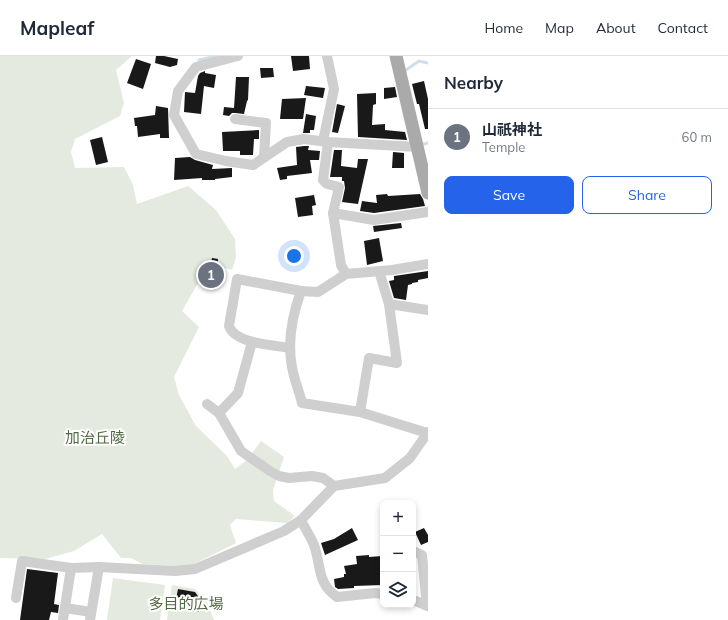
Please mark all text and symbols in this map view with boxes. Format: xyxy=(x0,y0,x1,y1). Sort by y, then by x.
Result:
text: Mapleaf xyxy=(20,16,94,40)
text: Home xyxy=(484,19,523,37)
text: Map xyxy=(545,19,574,37)
text: About xyxy=(596,19,636,37)
text: Contact xyxy=(658,19,708,37)
text: Nearby xyxy=(444,72,503,93)
text: 山祇神社 xyxy=(482,120,542,139)
text: 1 xyxy=(453,129,461,145)
text: 60 m xyxy=(682,129,712,145)
text: Temple xyxy=(482,139,525,155)
button: Save xyxy=(444,176,574,214)
button: Share xyxy=(582,176,712,214)
your location xyxy=(284,246,304,266)
pin: 1 xyxy=(198,260,224,290)
park label: 加治丘陵 xyxy=(65,428,125,447)
map controls xyxy=(380,500,416,608)
button: + xyxy=(380,500,416,536)
button: − xyxy=(380,536,416,572)
button: layers xyxy=(380,572,416,608)
park label: 多目的広場 xyxy=(148,594,224,613)

